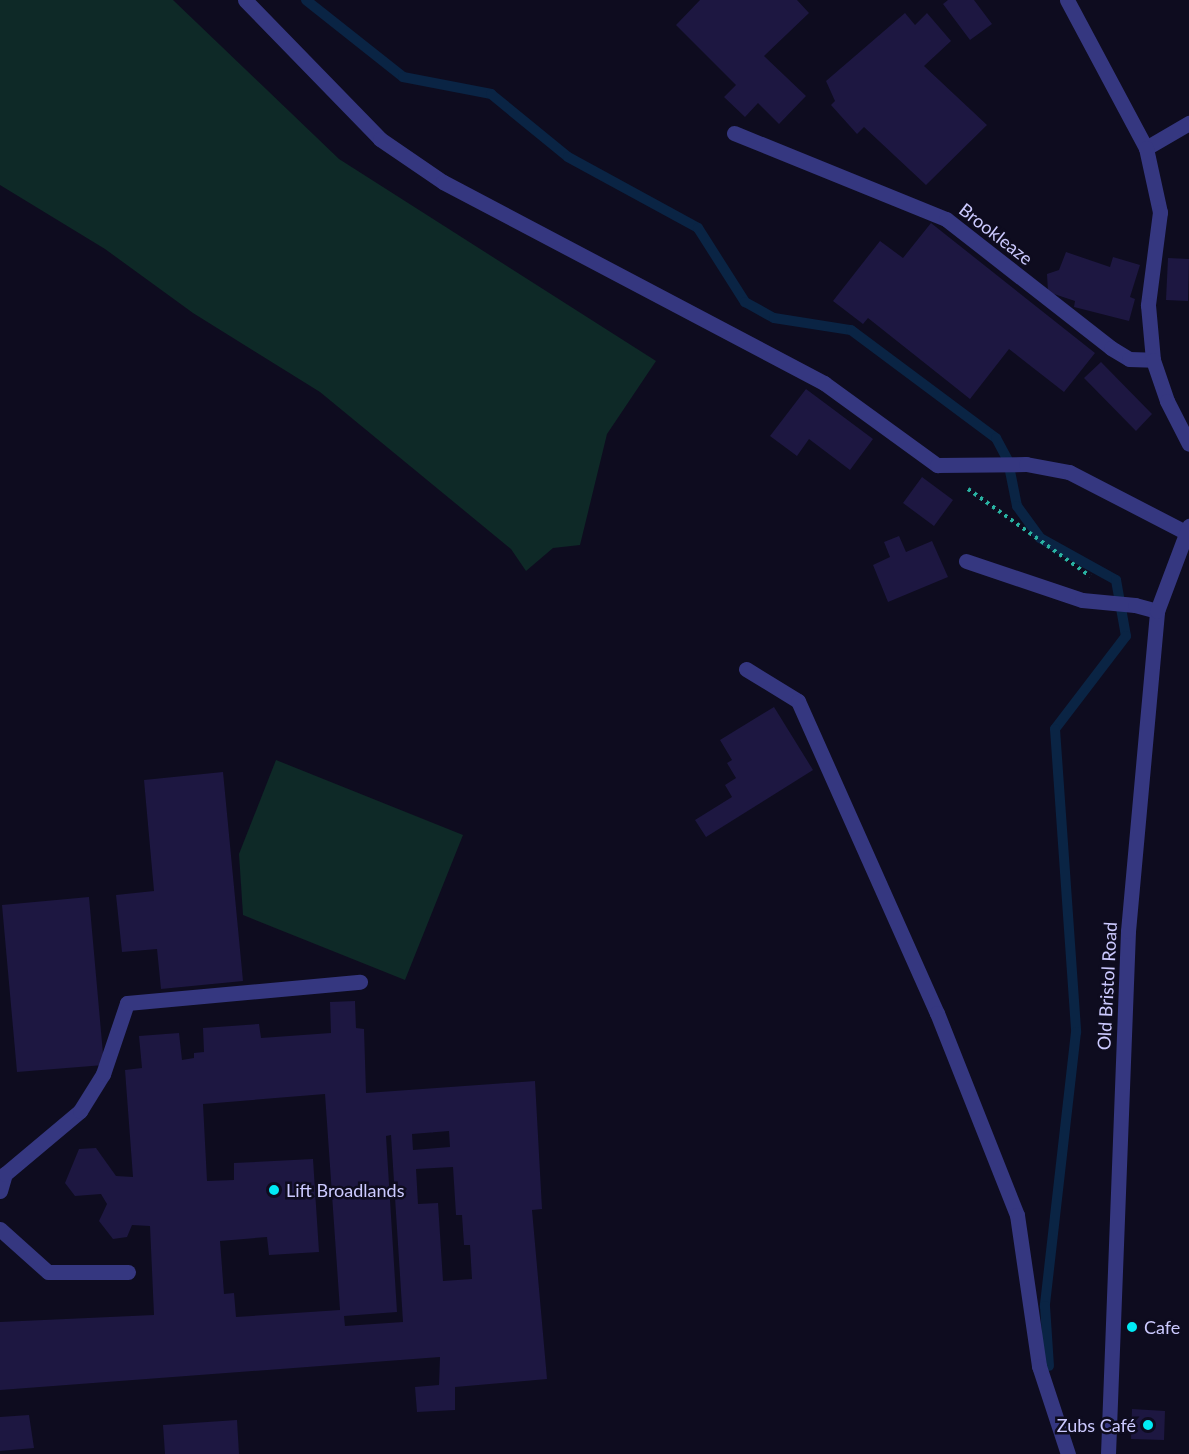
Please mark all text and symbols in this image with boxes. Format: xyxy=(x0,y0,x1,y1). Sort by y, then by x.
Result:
street label: Brookleaze xyxy=(955,199,1037,269)
street label: Old Bristol Road xyxy=(1093,921,1121,1051)
place label: Lift Broadlands xyxy=(286,1179,404,1201)
marker: Lift Broadlands xyxy=(267,1183,281,1197)
place label: Cafe xyxy=(1144,1316,1180,1338)
marker: Cafe xyxy=(1125,1320,1139,1334)
place label: Zubs Café xyxy=(1057,1414,1136,1436)
marker: Zubs Café xyxy=(1141,1418,1155,1432)

